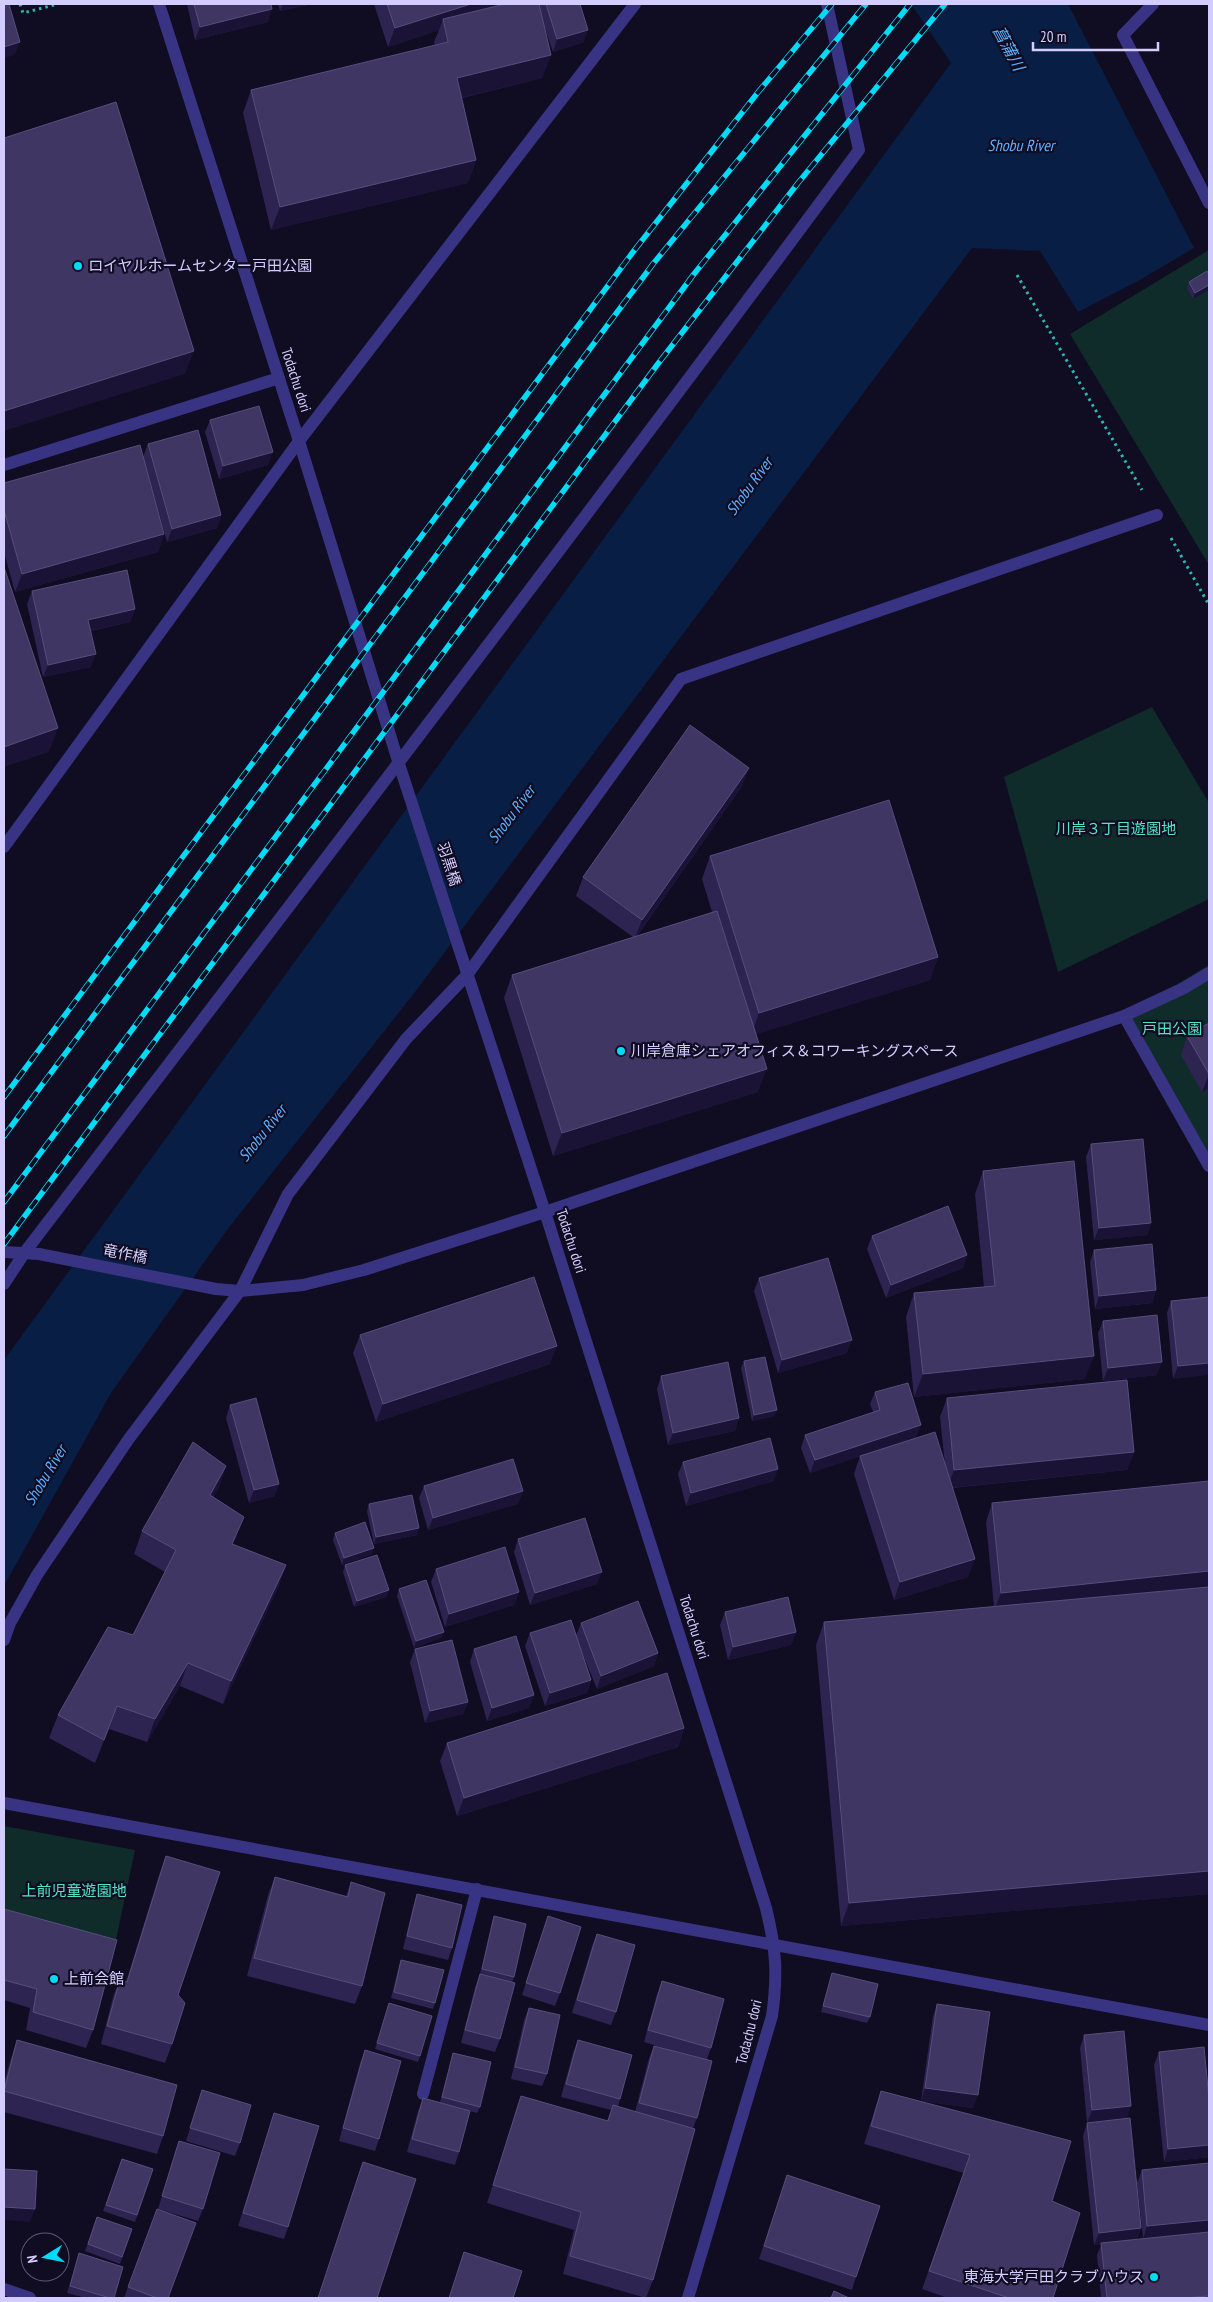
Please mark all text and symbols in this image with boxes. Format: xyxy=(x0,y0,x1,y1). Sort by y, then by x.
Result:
scale bar xyxy=(1033,20,1158,52)
water label: 菖蒲川 xyxy=(989,22,1030,76)
text: 20 m xyxy=(1040,27,1066,46)
water label: Shobu River xyxy=(988,135,1057,155)
place label: ロイヤルホームセンター戸田公園 xyxy=(88,256,312,275)
marker: ロイヤルホームセンター戸田公園 xyxy=(72,260,84,272)
street label: Todachu dori xyxy=(277,345,316,414)
water label: Shobu River xyxy=(721,451,778,519)
water label: Shobu River xyxy=(483,779,541,847)
park label: 川岸３丁目遊園地 xyxy=(1056,819,1176,838)
street label: 羽黒橋 xyxy=(433,840,465,888)
park label: 戸田公園 xyxy=(1142,1019,1202,1038)
place label: 川岸倉庫シェアオフィス＆コワーキングスペース xyxy=(631,1041,958,1060)
marker: 川岸倉庫シェアオフィス＆コワーキングスペース xyxy=(615,1045,627,1057)
water label: Shobu River xyxy=(234,1099,292,1165)
street label: Todachu dori xyxy=(552,1206,591,1275)
street label: 竜作橋 xyxy=(101,1240,149,1267)
water label: Shobu River xyxy=(19,1439,72,1509)
street label: Todachu dori xyxy=(675,1592,714,1661)
park label: 上前児童遊園地 xyxy=(21,1881,127,1900)
place label: 上前会館 xyxy=(64,1969,124,1988)
marker: 上前会館 xyxy=(48,1973,60,1985)
street label: Todachu dori xyxy=(731,1998,766,2066)
north arrow xyxy=(20,2232,70,2282)
text: N xyxy=(23,2254,42,2265)
place label: 東海大学戸田クラブハウス xyxy=(964,2267,1144,2286)
marker: 東海大学戸田クラブハウス xyxy=(1148,2271,1160,2283)

